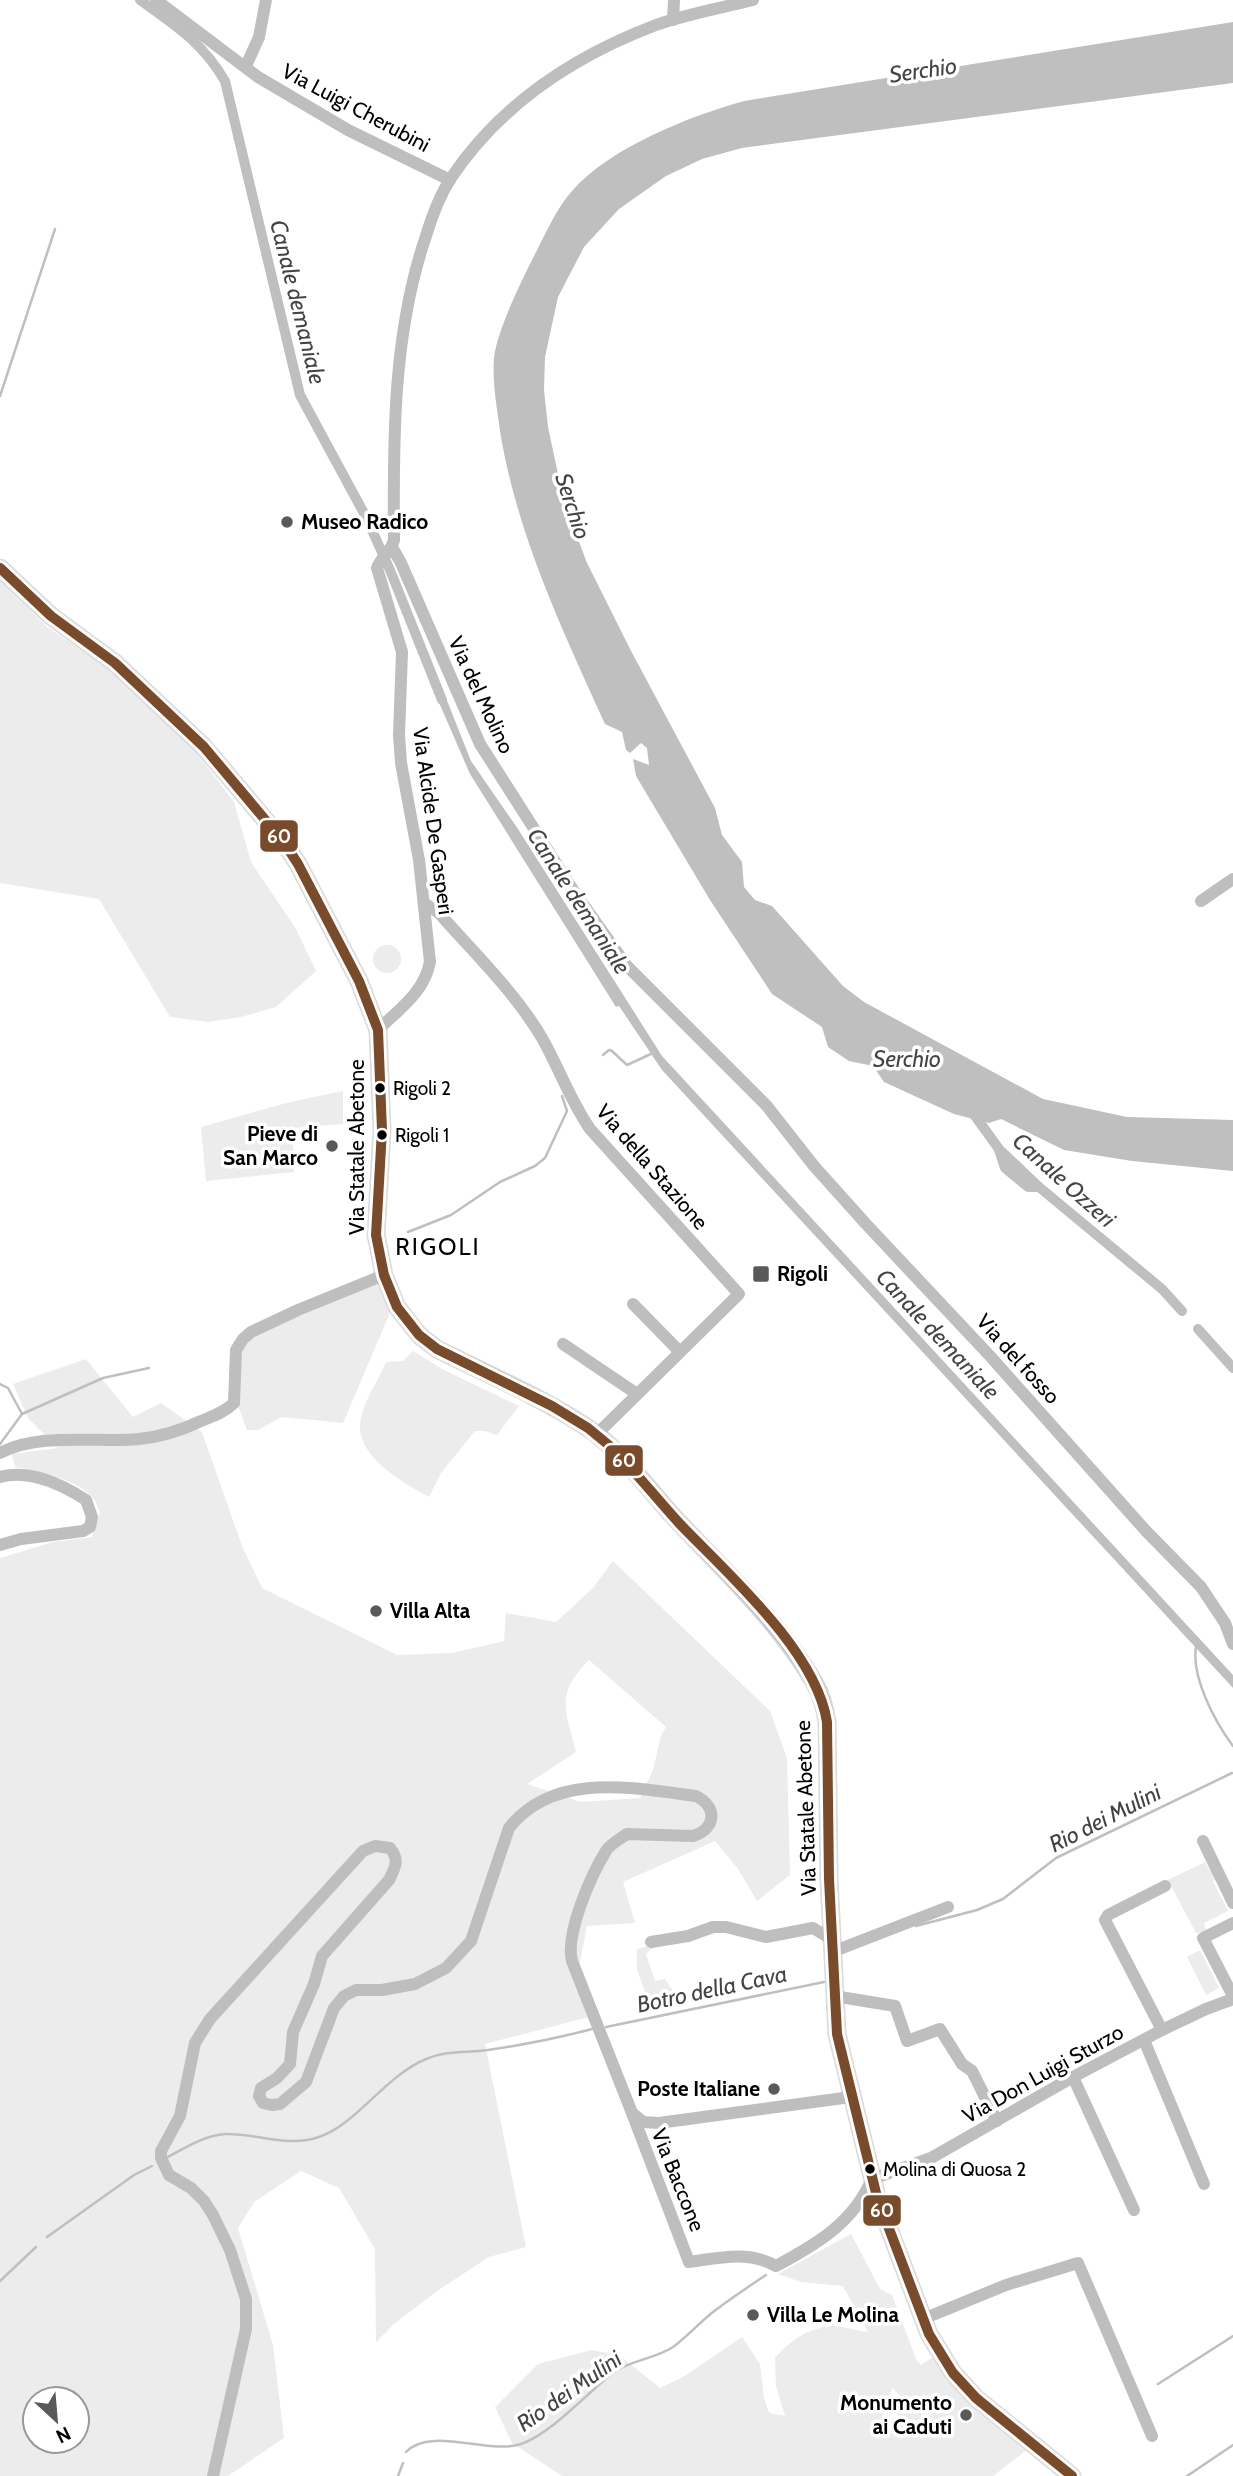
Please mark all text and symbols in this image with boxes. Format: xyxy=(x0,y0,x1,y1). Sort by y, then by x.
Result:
water label: Serchio xyxy=(887,51,959,89)
street label: Via Luigi Cherubini xyxy=(278,58,434,157)
water label: Canale demaniale xyxy=(264,217,332,387)
water label: Serchio xyxy=(549,469,597,543)
place label: Museo Radico xyxy=(301,509,428,534)
marker: Museo Radico xyxy=(279,514,295,530)
street label: Via del Molino xyxy=(443,632,519,757)
street label: Via Alcide De Gasperi xyxy=(408,726,459,916)
line badge: 60 xyxy=(259,819,299,853)
water label: Canale demaniale xyxy=(521,823,637,979)
text: 60 xyxy=(267,825,291,848)
water label: Serchio xyxy=(873,1045,941,1073)
street label: Via Statale Abetone xyxy=(344,1059,369,1235)
place label: Rigoli 2 xyxy=(393,1077,451,1100)
marker: Rigoli 2 xyxy=(373,1081,387,1095)
street label: Via della Stazione xyxy=(591,1099,714,1235)
place label: Pieve di San Marco xyxy=(223,1121,318,1170)
place label: Rigoli 1 xyxy=(395,1124,449,1147)
water label: Canale Ozzeri xyxy=(1007,1127,1122,1234)
marker: Rigoli 1 xyxy=(375,1128,389,1142)
marker: Pieve di San Marco xyxy=(324,1138,340,1154)
district label: RIGOLI xyxy=(395,1232,481,1261)
place label: Rigoli xyxy=(777,1261,828,1286)
water label: Canale demaniale xyxy=(870,1263,1006,1405)
marker: Rigoli xyxy=(751,1264,771,1284)
street label: Via del fosso xyxy=(972,1309,1065,1409)
line badge: 60 xyxy=(604,1444,644,1477)
text: 60 xyxy=(612,1449,636,1472)
place label: Villa Alta xyxy=(390,1598,471,1623)
marker: Villa Alta xyxy=(368,1603,384,1619)
street label: Via Statale Abetone xyxy=(790,1720,821,1896)
water label: Rio dei Mulini xyxy=(1044,1777,1167,1858)
water label: Botro della Cava xyxy=(634,1959,790,2019)
street label: Via Don Luigi Sturzo xyxy=(958,2019,1127,2128)
place label: Poste Italiane xyxy=(637,2076,760,2101)
marker: Poste Italiane xyxy=(766,2081,782,2097)
street label: Via Baccone xyxy=(647,2125,710,2235)
place label: Molina di Quosa 2 xyxy=(883,2158,1026,2181)
marker: Molina di Quosa 2 xyxy=(863,2162,877,2176)
line badge: 60 xyxy=(862,2194,902,2227)
text: 60 xyxy=(870,2199,894,2222)
place label: Villa Le Molina xyxy=(767,2302,899,2327)
marker: Villa Le Molina xyxy=(745,2307,761,2323)
water label: Rio dei Mulini xyxy=(511,2344,628,2437)
north arrow xyxy=(21,2385,91,2455)
place label: Monumento ai Caduti xyxy=(840,2390,952,2439)
marker: Monumento ai Caduti xyxy=(958,2407,974,2423)
text: N xyxy=(52,2422,74,2448)

